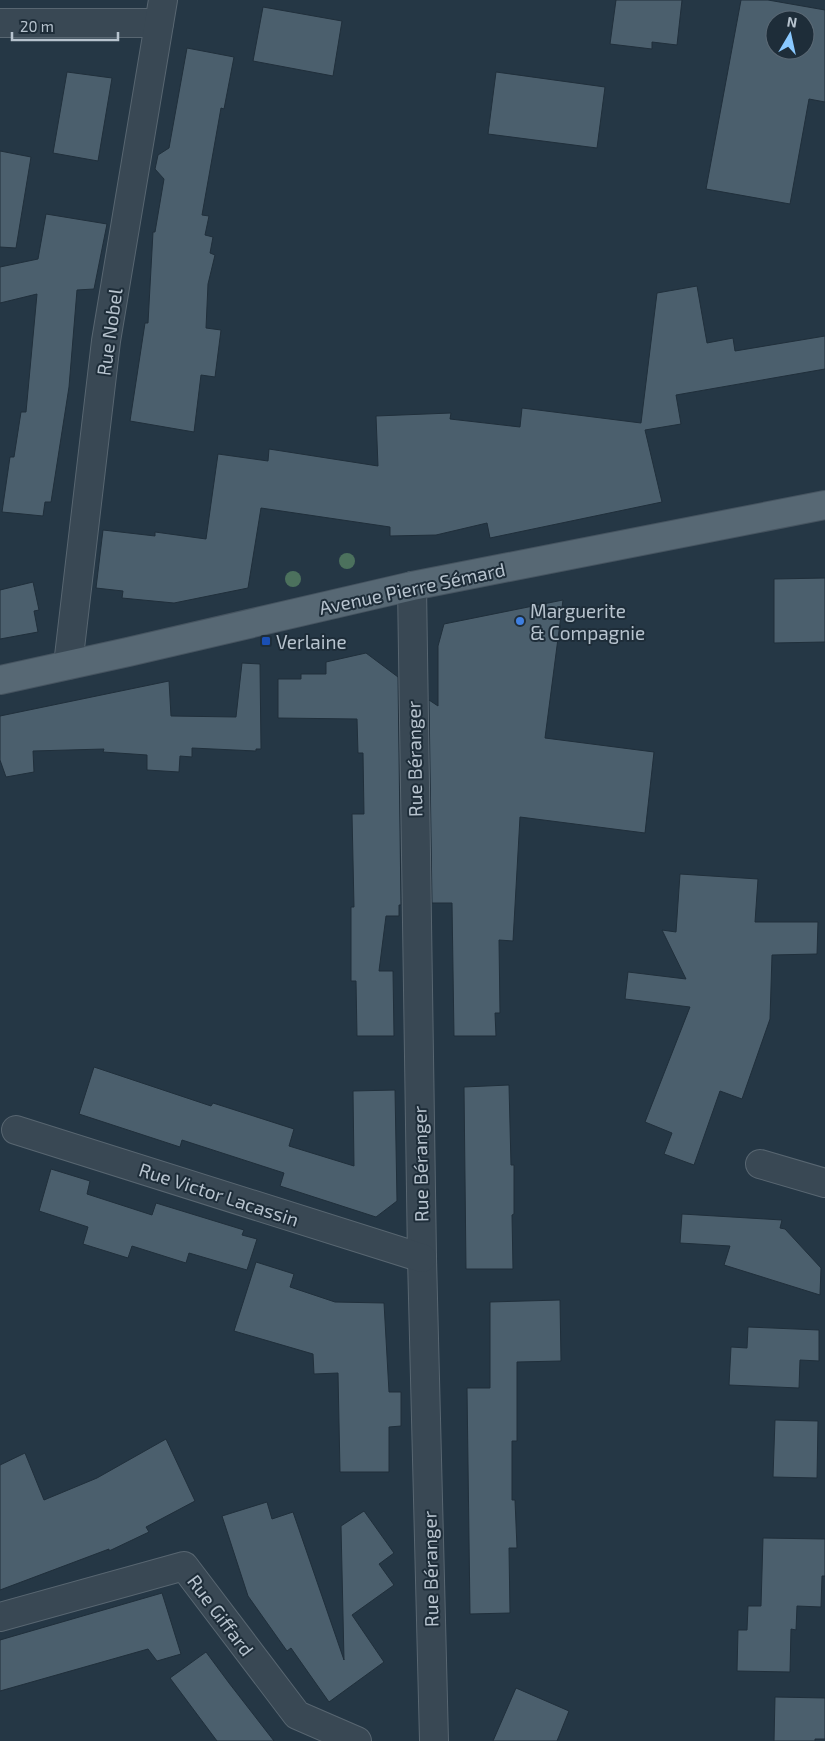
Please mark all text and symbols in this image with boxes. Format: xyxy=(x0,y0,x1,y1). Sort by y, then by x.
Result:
scale bar xyxy=(12,10,119,42)
north arrow xyxy=(765,10,815,60)
text: N xyxy=(786,12,798,31)
text: 20 m xyxy=(20,17,54,35)
street label: Rue Nobel xyxy=(91,287,127,377)
street label: Avenue Pierre Sémard xyxy=(317,557,507,619)
place label: Marguerite & Compagnie xyxy=(530,599,645,644)
marker: Marguerite & Compagnie xyxy=(514,615,526,627)
place label: Verlaine xyxy=(276,630,347,653)
marker: Verlaine xyxy=(260,635,272,647)
street label: Rue Béranger xyxy=(401,700,427,817)
street label: Rue Béranger xyxy=(407,1105,433,1222)
street label: Rue Victor Lacassin xyxy=(136,1157,302,1231)
street label: Rue Béranger xyxy=(417,1510,443,1627)
street label: Rue Giffard xyxy=(183,1570,259,1660)

